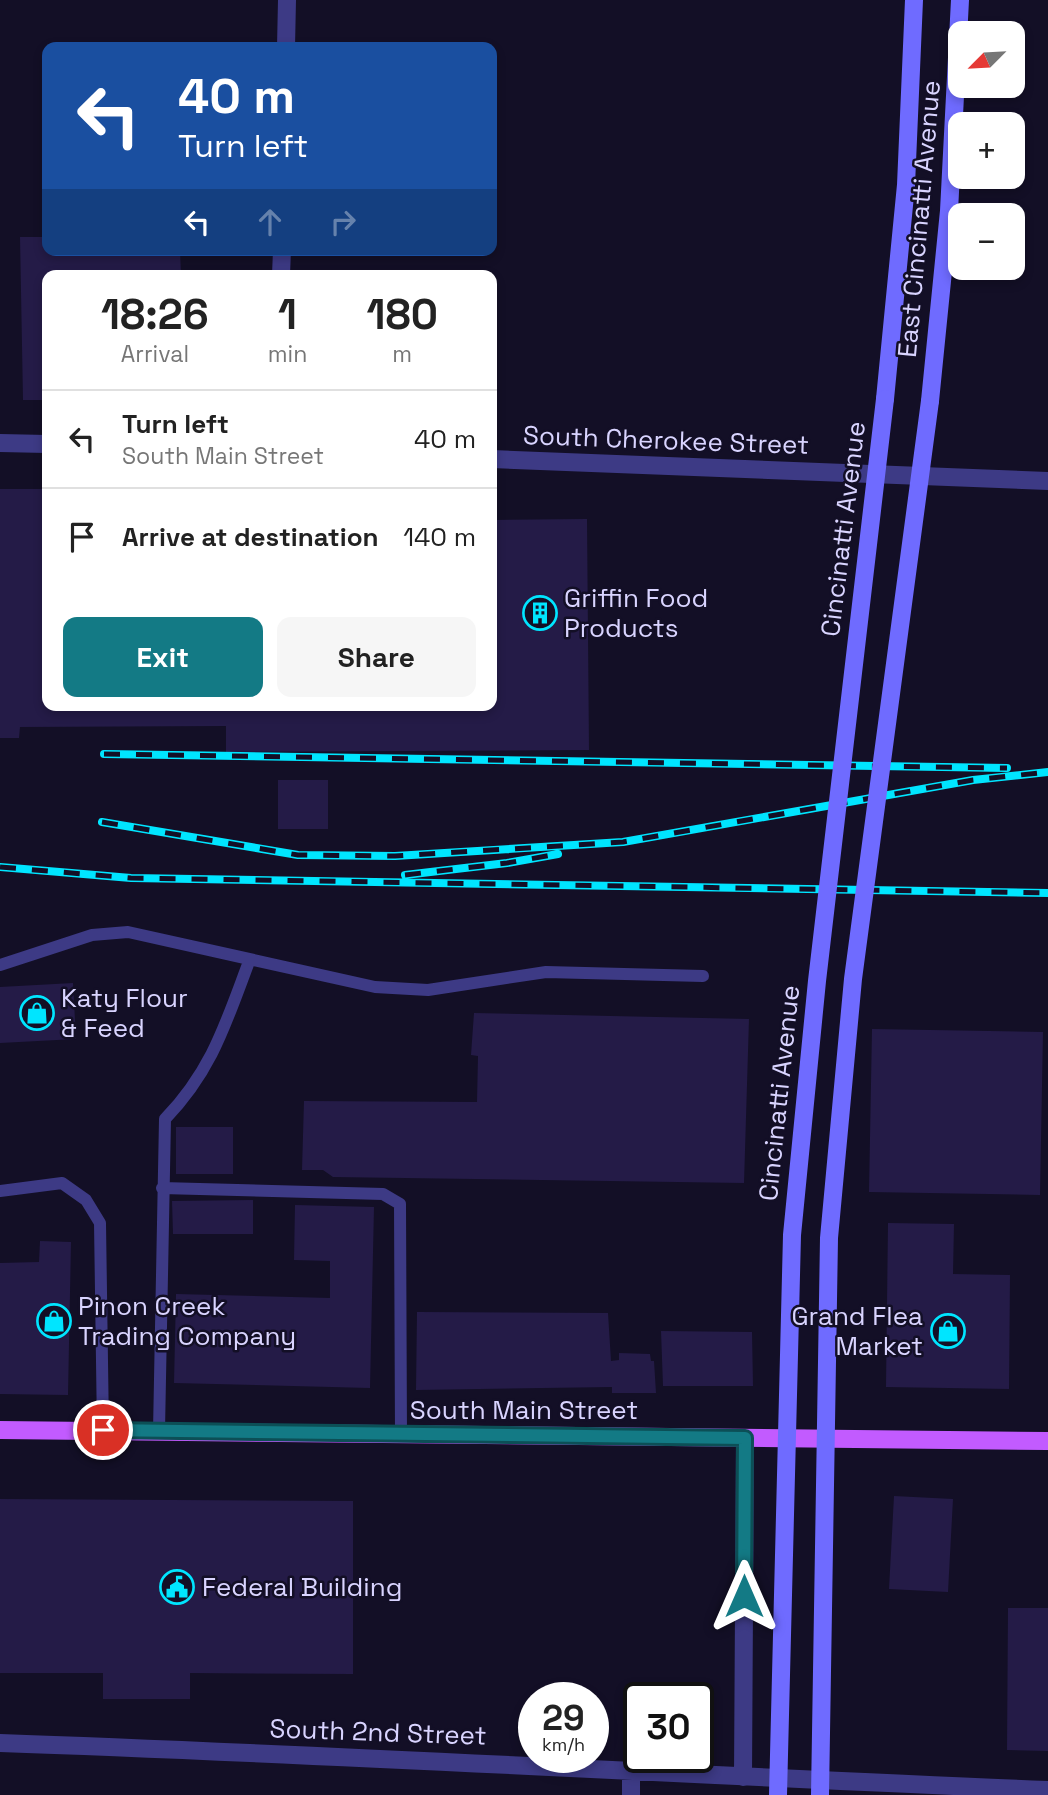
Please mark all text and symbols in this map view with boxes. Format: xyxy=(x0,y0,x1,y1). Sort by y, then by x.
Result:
north arrow xyxy=(948,21,1026,98)
map controls xyxy=(948,21,1025,280)
text: 40 m xyxy=(178,65,295,127)
icon: left xyxy=(63,70,154,161)
street label: East Cincinatti Avenue xyxy=(890,79,948,359)
button: + xyxy=(948,112,1025,189)
text: Turn left xyxy=(178,126,308,166)
icon: left xyxy=(178,203,216,241)
icon: ahead xyxy=(251,203,289,241)
icon: right xyxy=(324,203,362,241)
button: − xyxy=(948,203,1025,280)
text: 18:26 xyxy=(101,288,209,341)
text: 1 xyxy=(278,288,297,341)
text: 180 xyxy=(366,288,438,341)
text: Arrival xyxy=(121,339,189,369)
text: min xyxy=(268,339,307,369)
text: m xyxy=(392,339,412,369)
text: Turn left xyxy=(122,407,229,441)
street label: South Cherokee Street xyxy=(522,418,810,462)
street label: Cincinatti Avenue xyxy=(813,419,873,639)
icon: left xyxy=(63,420,101,458)
text: 40 m xyxy=(414,422,476,456)
text: South Main Street xyxy=(122,441,324,471)
icon: arrive xyxy=(63,518,101,556)
text: Arrive at destination xyxy=(122,520,379,554)
text: 140 m xyxy=(403,520,476,554)
place label: Griffin Food Products xyxy=(564,581,708,645)
building icon: Griffin Food Products xyxy=(521,594,559,632)
button: Exit xyxy=(63,617,263,697)
button: Share xyxy=(277,617,476,697)
place label: Katy Flour & Feed xyxy=(61,981,188,1045)
street label: Cincinatti Avenue xyxy=(751,983,807,1203)
shop icon: Katy Flour & Feed xyxy=(18,994,56,1032)
place label: Pinon Creek Trading Company xyxy=(78,1289,296,1353)
place label: Grand Flea Market xyxy=(791,1299,923,1363)
shop icon: Pinon Creek Trading Company xyxy=(35,1302,73,1340)
shop icon: Grand Flea Market xyxy=(929,1312,967,1350)
street label: South Main Street xyxy=(410,1393,638,1427)
pin xyxy=(73,1400,133,1460)
icon: arrive xyxy=(84,1411,122,1449)
position arrow xyxy=(707,1559,781,1633)
public building icon: Federal Building xyxy=(158,1568,196,1606)
place label: Federal Building xyxy=(202,1570,402,1604)
speed limit sign: 30 xyxy=(623,1682,714,1773)
text: 29 xyxy=(542,1696,585,1740)
street label: South 2nd Street xyxy=(269,1711,487,1753)
text: km/h xyxy=(542,1733,585,1756)

